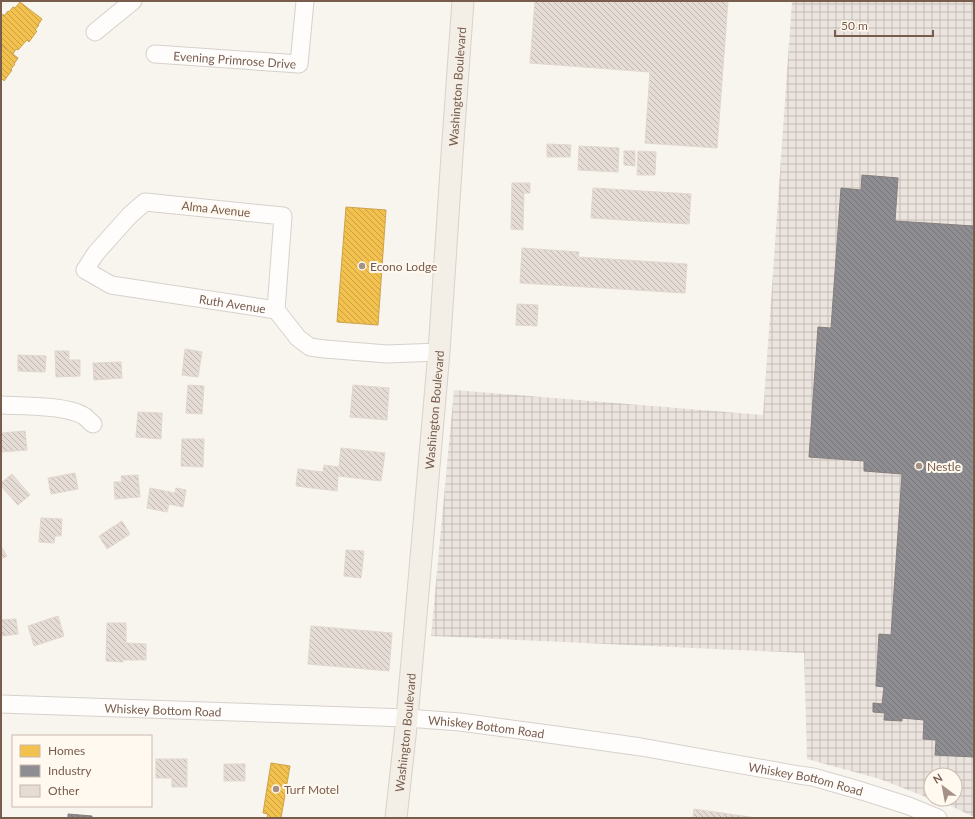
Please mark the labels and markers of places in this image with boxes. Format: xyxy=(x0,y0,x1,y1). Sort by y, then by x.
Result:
place label: Econo Lodge xyxy=(370,259,437,274)
marker: Econo Lodge xyxy=(357,261,367,271)
place label: Nestle xyxy=(927,459,961,474)
marker: Nestle xyxy=(914,461,924,471)
place label: Turf Motel xyxy=(284,782,339,797)
marker: Turf Motel xyxy=(271,784,281,794)

